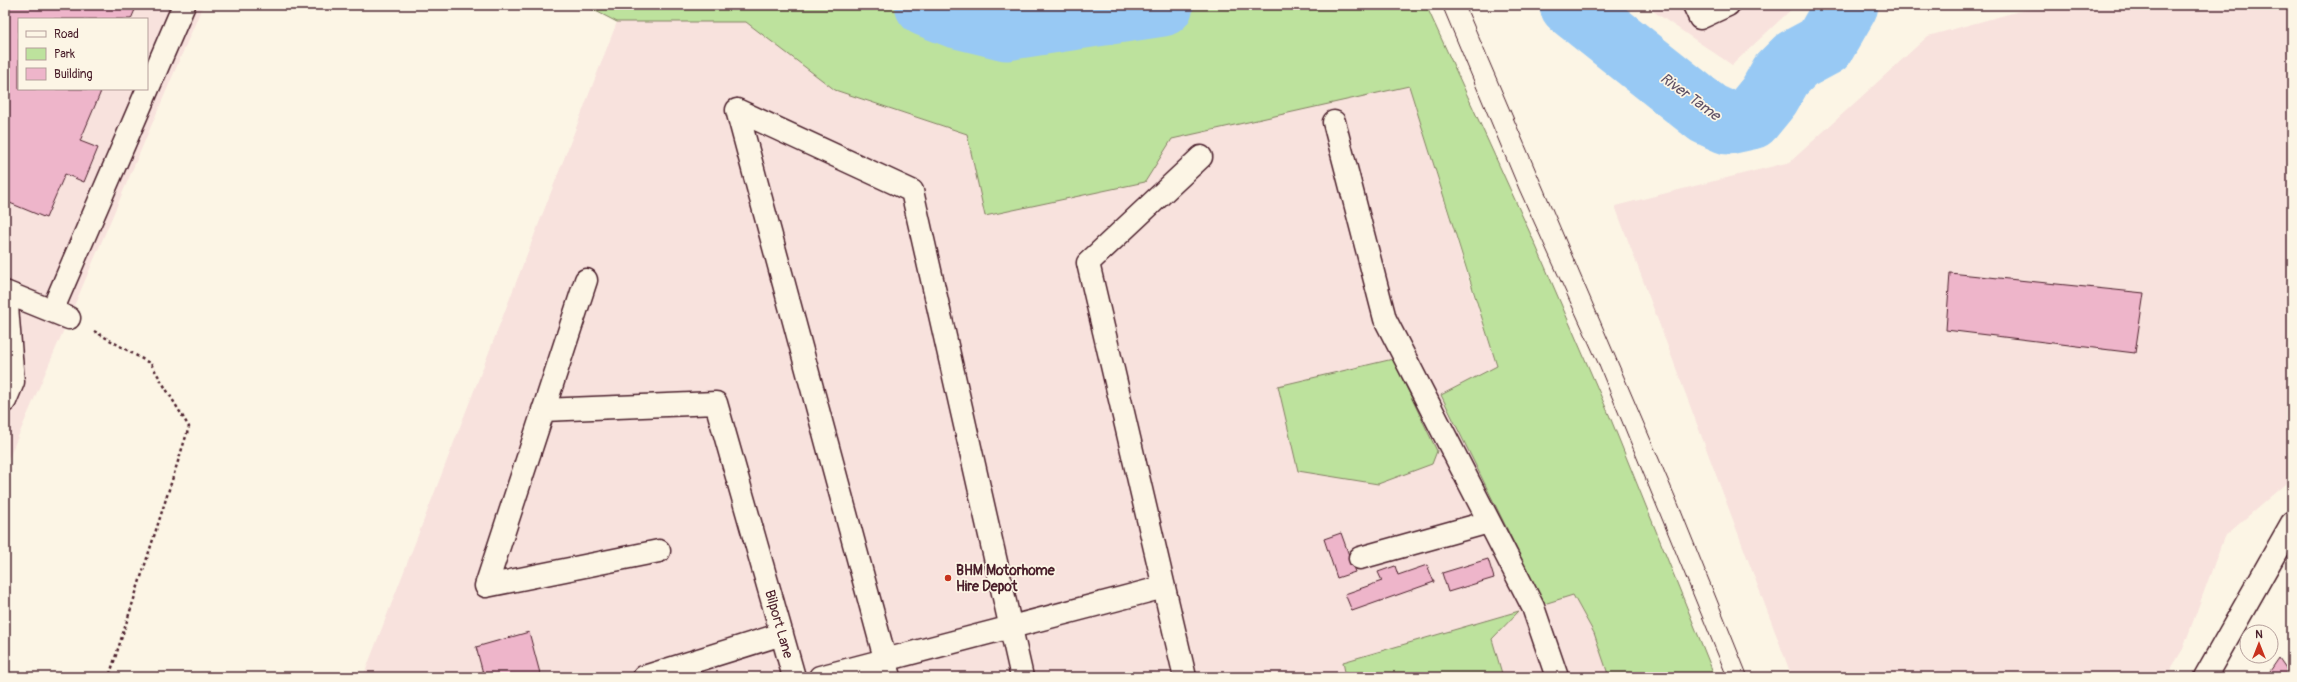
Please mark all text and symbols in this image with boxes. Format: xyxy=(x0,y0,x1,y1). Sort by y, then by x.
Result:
legend xyxy=(18,18,148,90)
text: Road xyxy=(54,27,79,42)
text: Park xyxy=(54,47,75,62)
text: Building xyxy=(54,67,93,82)
water label: River Tame xyxy=(1656,69,1725,126)
place label: BHM Motorhome Hire Depot xyxy=(956,562,1056,595)
marker: BHM Motorhome Hire Depot xyxy=(943,573,953,583)
street label: Bilport Lane xyxy=(761,588,797,660)
north arrow xyxy=(2239,624,2279,664)
text: N xyxy=(2255,628,2263,641)

